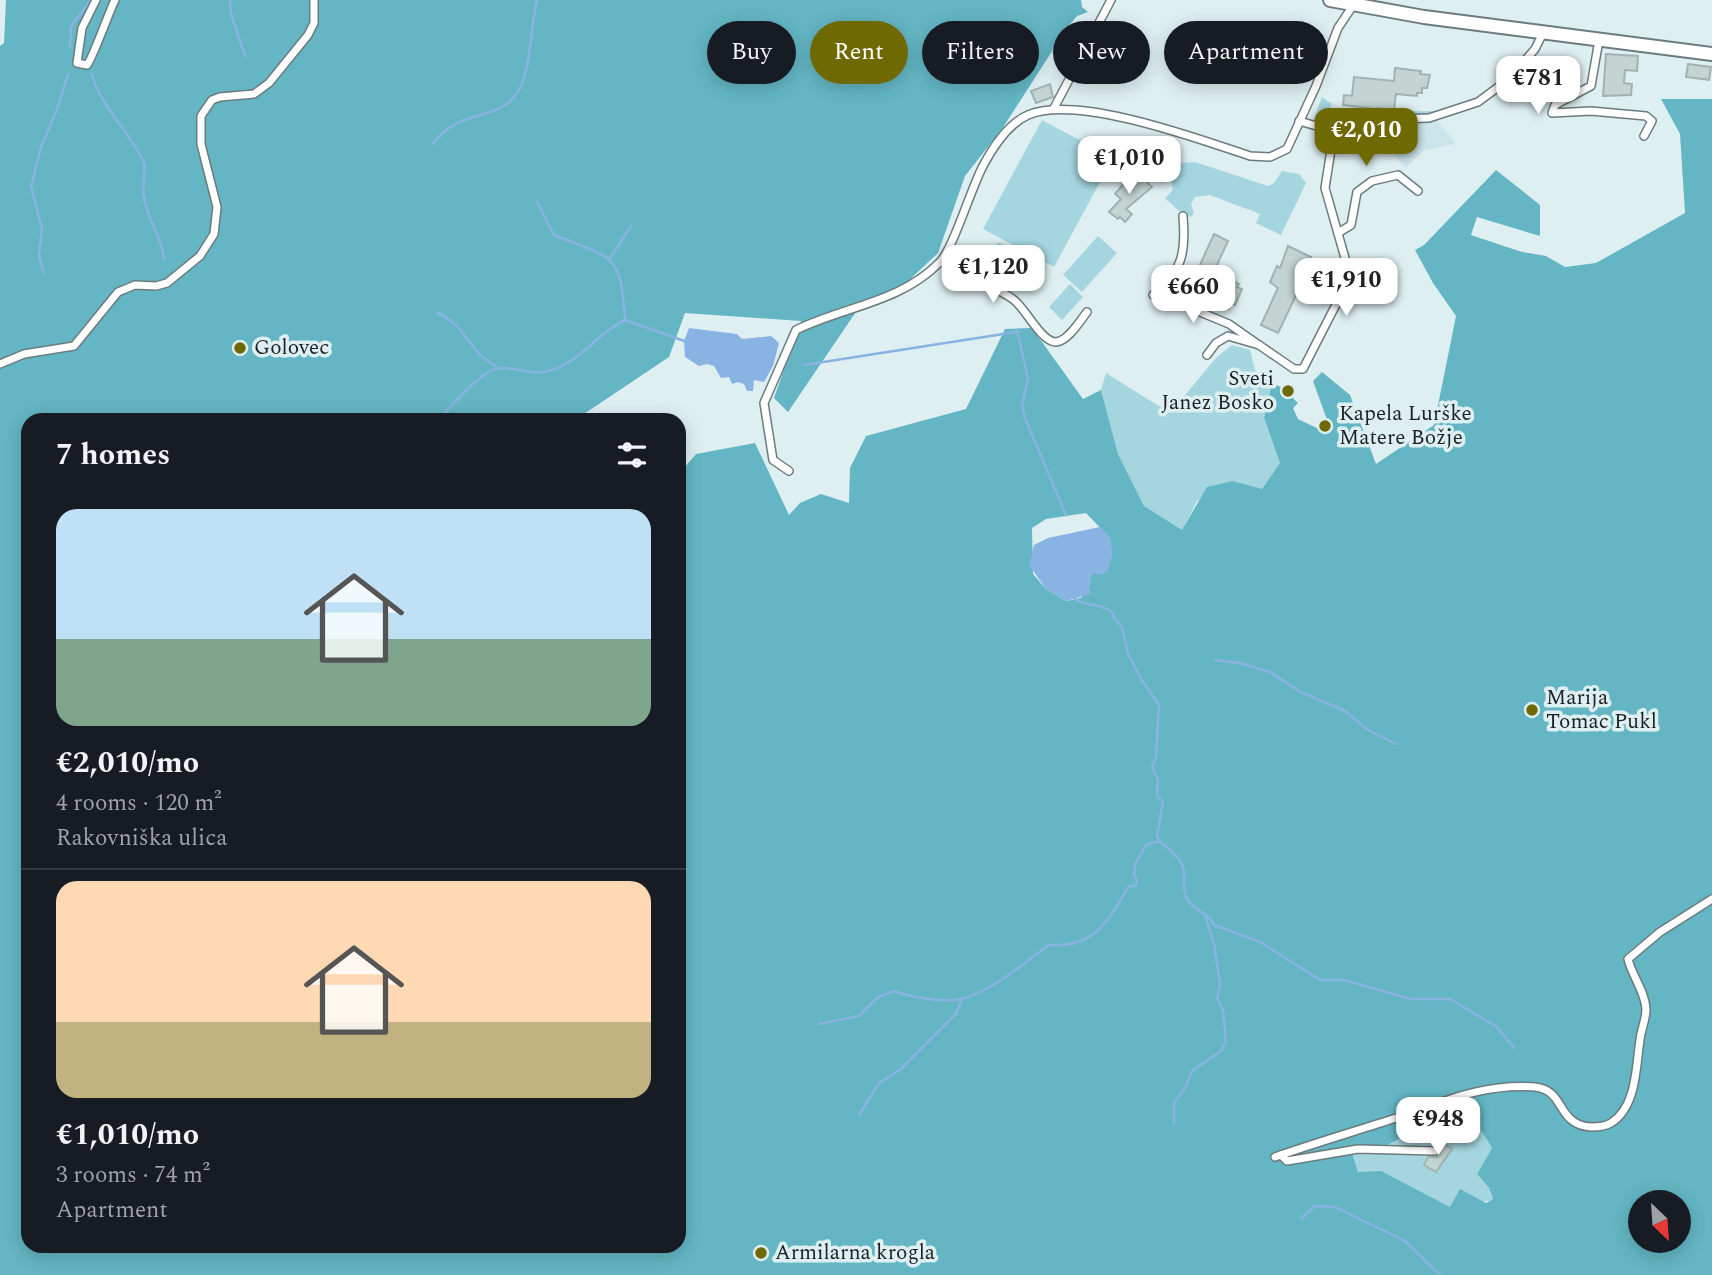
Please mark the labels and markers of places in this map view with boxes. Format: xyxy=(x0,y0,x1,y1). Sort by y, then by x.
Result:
pin: €781 xyxy=(1497,57,1579,116)
pin: €2,010 xyxy=(1309,108,1423,168)
pin: €1,010 xyxy=(1072,136,1186,196)
pin: €1,120 xyxy=(936,246,1050,305)
pin: €1,910 xyxy=(1289,258,1403,318)
pin: €660 xyxy=(1152,266,1234,325)
place label: Golovec xyxy=(254,332,329,364)
marker: Golovec xyxy=(232,340,248,356)
place label: Sveti Janez Bosko xyxy=(1161,363,1274,419)
marker: Sveti Janez Bosko xyxy=(1280,383,1296,399)
place label: Kapela Lurške Matere Božje xyxy=(1339,398,1472,454)
marker: Kapela Lurške Matere Božje xyxy=(1317,418,1333,434)
place label: Marija Tomac Pukl xyxy=(1546,682,1657,738)
marker: Marija Tomac Pukl xyxy=(1524,702,1540,718)
pin: €948 xyxy=(1397,1098,1479,1157)
place label: Armilarna krogla xyxy=(775,1237,936,1269)
marker: Armilarna krogla xyxy=(753,1245,769,1261)

